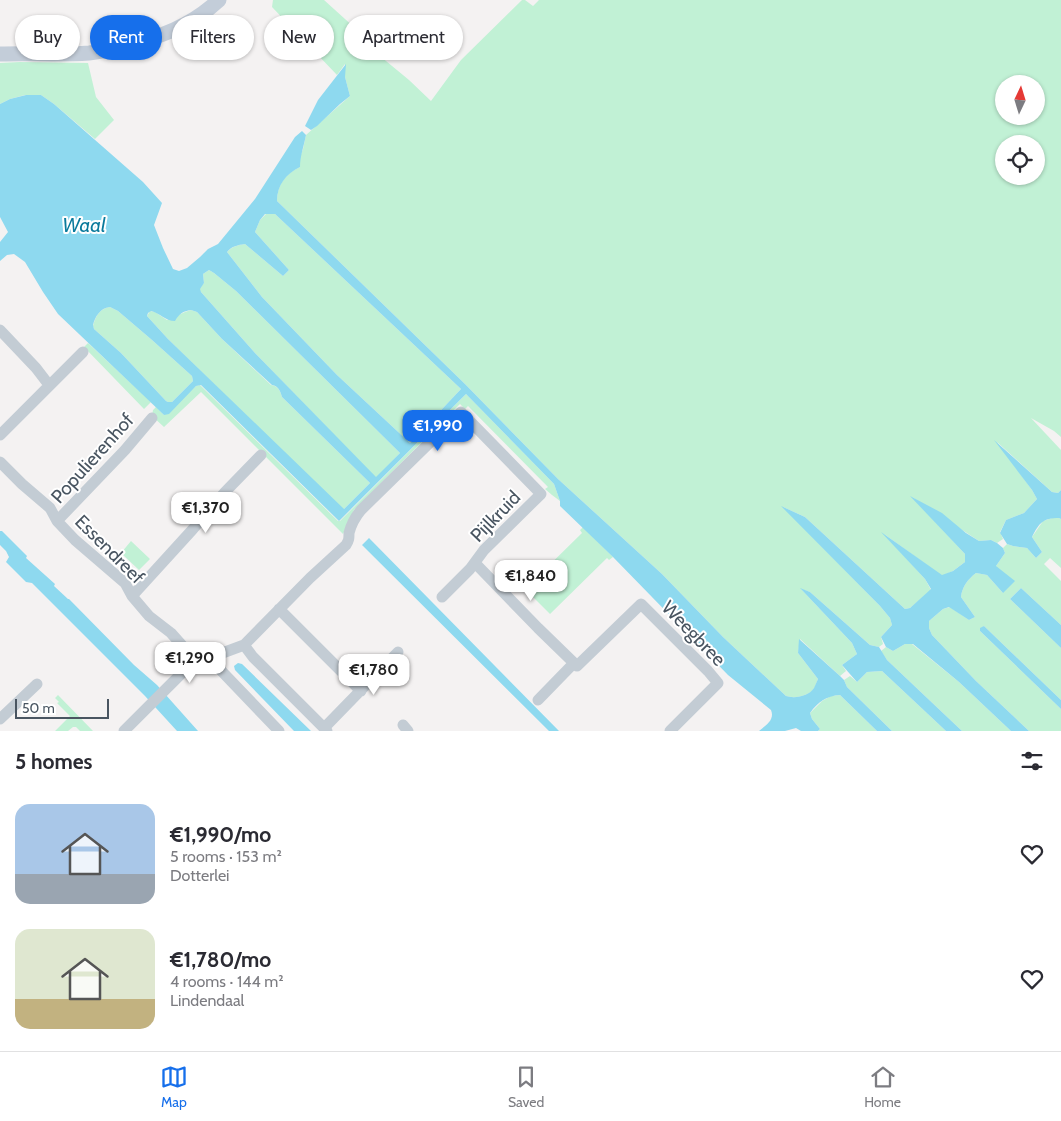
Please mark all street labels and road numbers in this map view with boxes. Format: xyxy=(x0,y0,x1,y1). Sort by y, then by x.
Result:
street label: Populierenhof xyxy=(46,408,139,508)
street label: Pijlkruid xyxy=(465,486,525,547)
street label: Essendreef xyxy=(70,510,150,589)
street label: Weegbree xyxy=(657,596,731,671)

